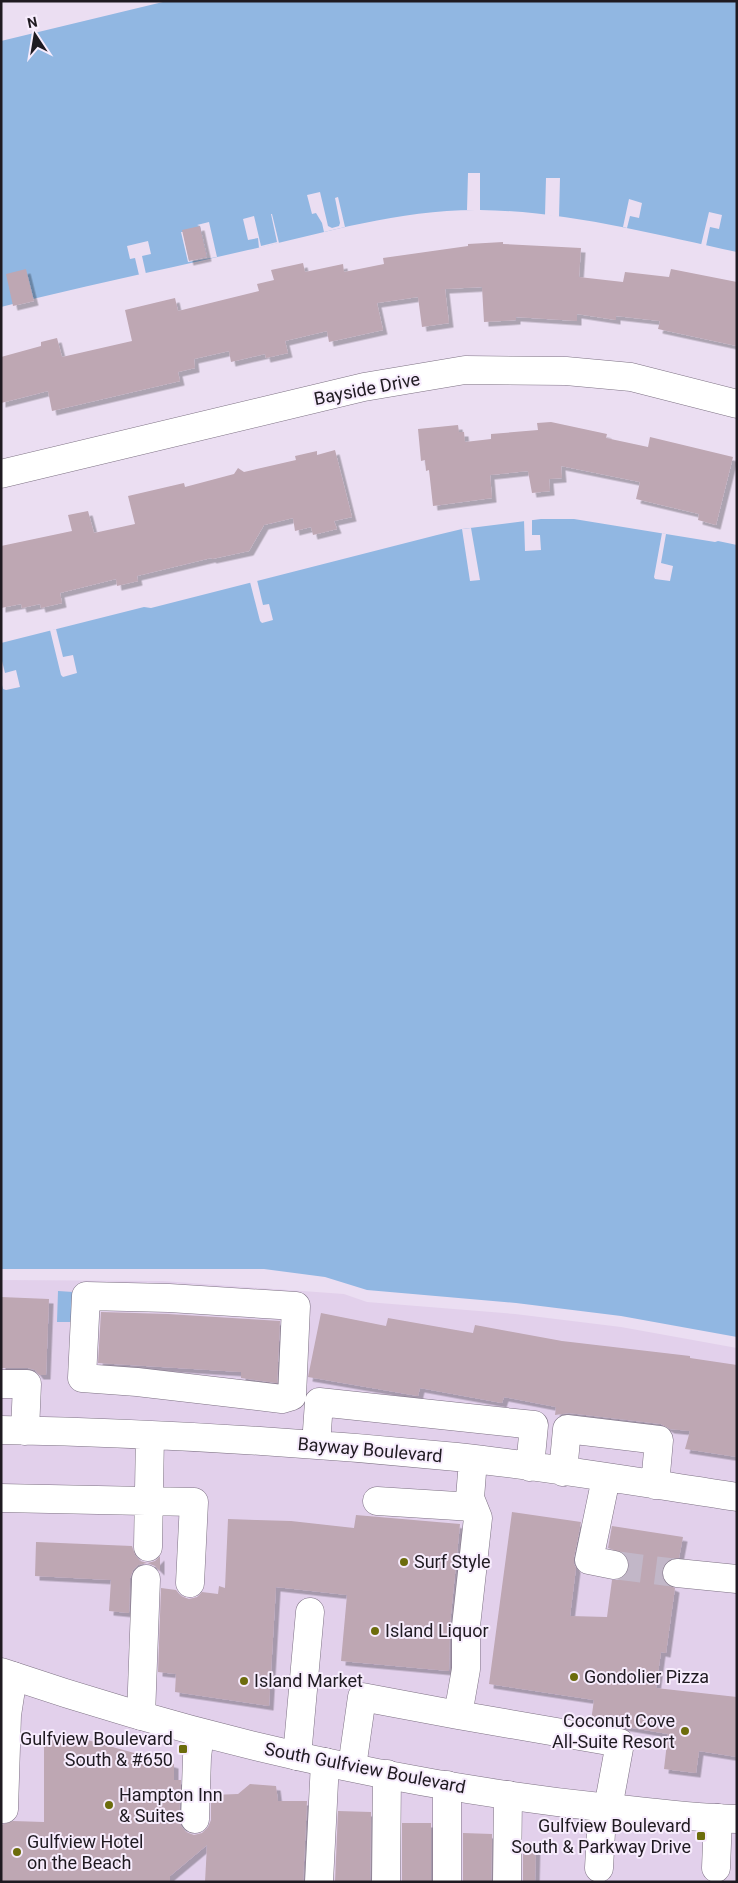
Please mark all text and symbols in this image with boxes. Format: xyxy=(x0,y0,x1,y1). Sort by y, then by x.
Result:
north arrow xyxy=(10,10,60,60)
text: N xyxy=(26,13,39,31)
street label: Bayside Drive xyxy=(312,368,422,409)
street label: Bayway Boulevard xyxy=(297,1433,443,1466)
place label: Surf Style xyxy=(414,1551,491,1572)
marker: Surf Style xyxy=(398,1556,410,1568)
place label: Island Liquor xyxy=(385,1620,489,1641)
marker: Island Liquor xyxy=(369,1625,381,1637)
place label: Gondolier Pizza xyxy=(584,1666,709,1687)
place label: Island Market xyxy=(254,1670,363,1691)
marker: Gondolier Pizza xyxy=(568,1671,580,1683)
marker: Island Market xyxy=(238,1675,250,1687)
place label: Coconut Cove All-Suite Resort xyxy=(552,1710,675,1752)
marker: Coconut Cove All-Suite Resort xyxy=(679,1725,691,1737)
place label: Gulfview Boulevard South & #650 xyxy=(20,1728,173,1770)
street label: South Gulfview Boulevard xyxy=(263,1738,467,1797)
marker: Gulfview Boulevard South & #650 xyxy=(177,1743,189,1755)
place label: Hampton Inn & Suites xyxy=(119,1784,223,1826)
marker: Hampton Inn & Suites xyxy=(103,1799,115,1811)
place label: Gulfview Boulevard South & Parkway Drive xyxy=(511,1815,691,1857)
marker: Gulfview Boulevard South & Parkway Drive xyxy=(695,1830,707,1842)
place label: Gulfview Hotel on the Beach xyxy=(27,1831,143,1873)
marker: Gulfview Hotel on the Beach xyxy=(11,1846,23,1858)

